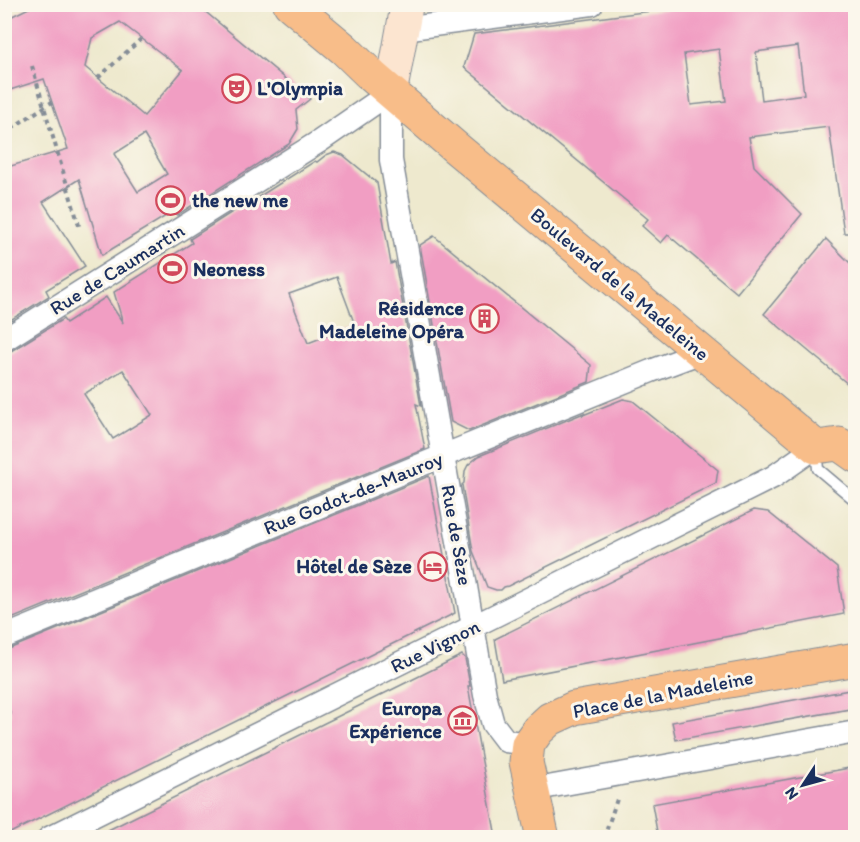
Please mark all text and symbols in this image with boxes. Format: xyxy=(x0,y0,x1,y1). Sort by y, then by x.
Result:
theatre icon: L'Olympia xyxy=(220,72,252,104)
place label: L'Olympia xyxy=(257,76,343,101)
sports icon: the new me xyxy=(155,184,187,216)
place label: the new me xyxy=(192,188,289,212)
street label: Boulevard de la Madeleine xyxy=(526,202,714,366)
street label: Rue de Caumartin xyxy=(45,218,189,320)
sports icon: Neoness xyxy=(156,253,188,285)
place label: Neoness xyxy=(193,257,265,281)
place label: Résidence Madeleine Opéra xyxy=(319,296,465,344)
building icon: Résidence Madeleine Opéra xyxy=(469,303,501,335)
street label: Rue Godot-de-Mauroy xyxy=(260,446,447,540)
street label: Rue de Sèze xyxy=(436,483,478,587)
hotel icon: Hôtel de Sèze xyxy=(417,550,449,582)
place label: Hôtel de Sèze xyxy=(296,554,412,578)
street label: Rue Vignon xyxy=(386,614,484,678)
street label: Place de la Madeleine xyxy=(571,665,755,723)
place label: Europa Expérience xyxy=(349,696,443,744)
museum icon: Europa Expérience xyxy=(447,704,479,736)
north arrow xyxy=(773,755,833,815)
text: N xyxy=(780,784,802,803)

